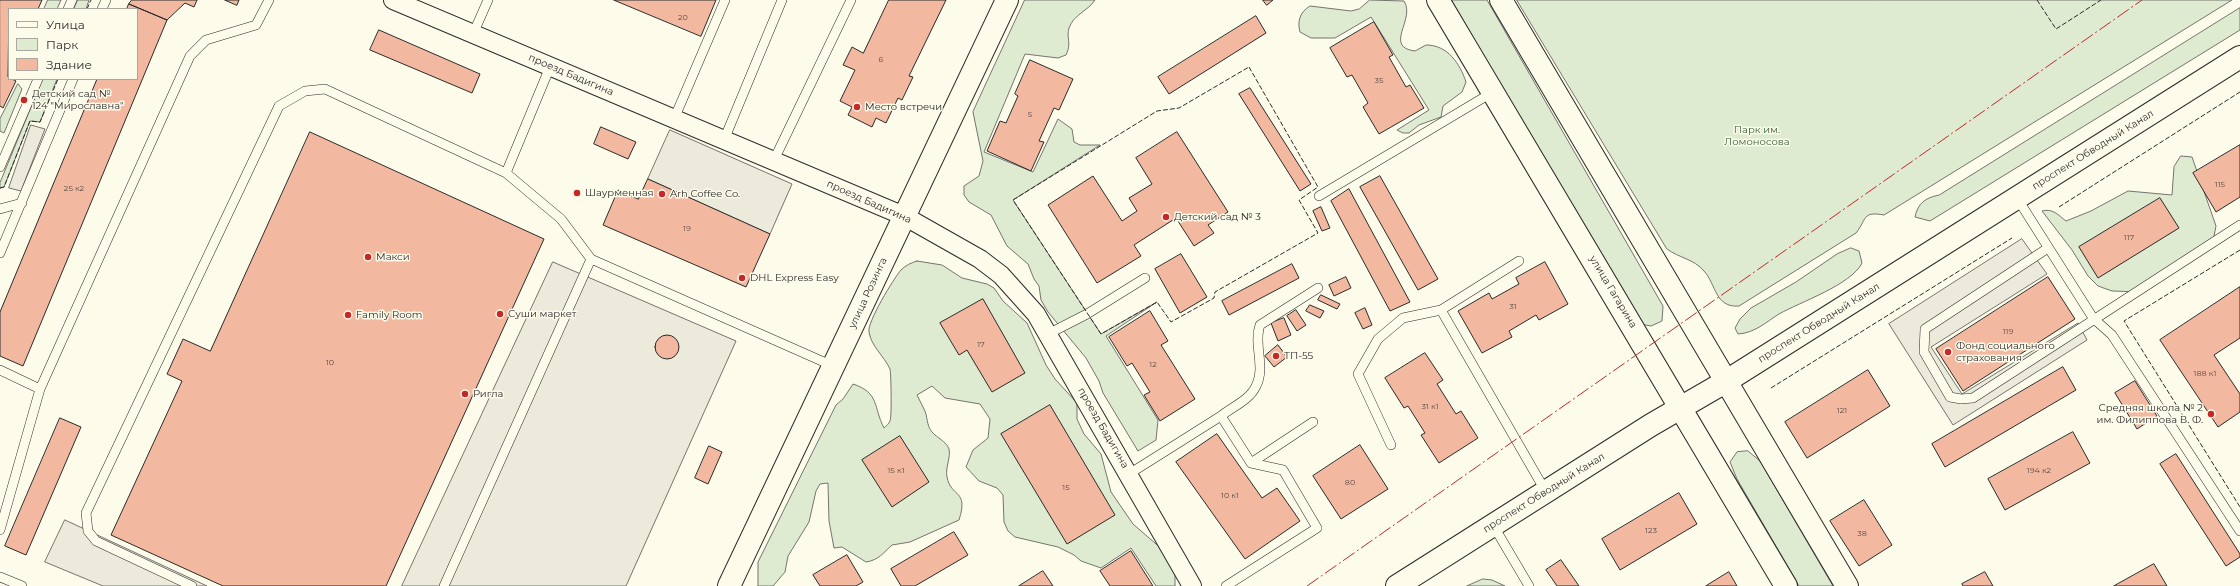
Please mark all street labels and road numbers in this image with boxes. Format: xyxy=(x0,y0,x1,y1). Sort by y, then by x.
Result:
street label: проезд Бадигина xyxy=(527,52,615,98)
street label: проспект Обводный Канал xyxy=(2030,107,2156,193)
street label: проезд Бадигина xyxy=(825,178,913,226)
street label: улица Гагарина xyxy=(1587,254,1639,330)
street label: улица Розинга xyxy=(846,256,890,330)
street label: проспект Обводный Канал xyxy=(1756,280,1882,366)
street label: проезд Бадигина xyxy=(1075,385,1131,471)
street label: проспект Обводный Канал xyxy=(1481,450,1607,536)

